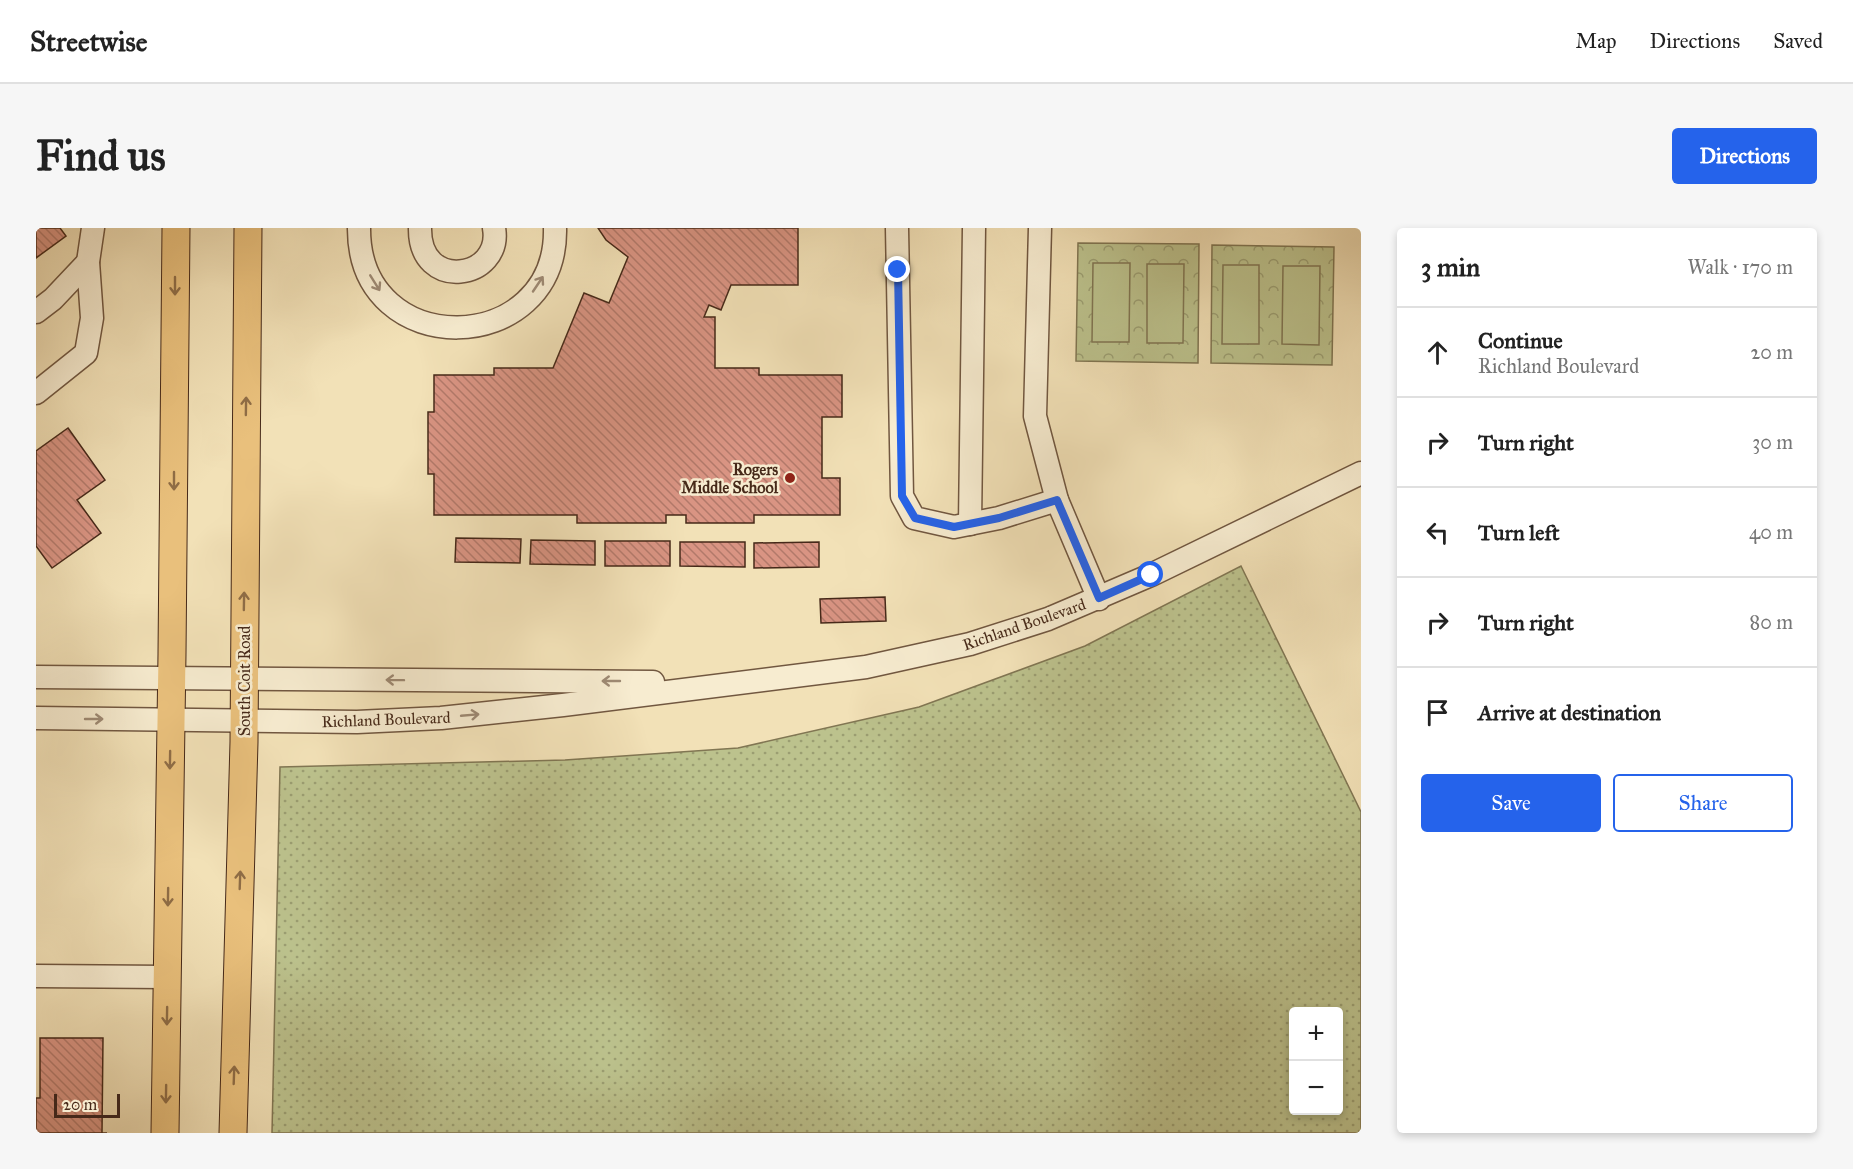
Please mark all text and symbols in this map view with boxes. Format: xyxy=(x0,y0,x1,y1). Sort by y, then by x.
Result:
text: Streetwise xyxy=(30,24,147,59)
text: Map xyxy=(1576,28,1617,54)
text: Directions xyxy=(1650,28,1740,54)
text: Saved xyxy=(1773,28,1823,54)
button: Directions xyxy=(1672,128,1817,184)
text: Find us xyxy=(36,130,166,182)
text: 3 min xyxy=(1421,251,1480,283)
text: Walk · 170 m xyxy=(1688,255,1793,279)
route end xyxy=(884,256,910,282)
one-way arrow xyxy=(369,274,381,291)
one-way arrow xyxy=(170,276,181,296)
one-way arrow xyxy=(532,276,544,293)
text: Continue xyxy=(1478,327,1563,354)
icon: ahead xyxy=(1421,336,1454,369)
text: 20 m xyxy=(1750,340,1793,364)
text: Richland Boulevard xyxy=(1478,354,1639,378)
one-way arrow xyxy=(240,396,252,416)
icon: right xyxy=(1421,426,1454,459)
text: Turn right xyxy=(1478,429,1574,456)
text: 30 m xyxy=(1752,430,1793,454)
place label: Rogers Middle School xyxy=(681,460,779,497)
one-way arrow xyxy=(168,471,180,491)
marker: Rogers Middle School xyxy=(783,471,797,485)
icon: left xyxy=(1421,516,1454,549)
text: Turn left xyxy=(1478,519,1560,546)
text: 40 m xyxy=(1749,520,1793,544)
route start xyxy=(1137,561,1163,587)
one-way arrow xyxy=(238,591,250,611)
street label: Richland Boulevard xyxy=(960,594,1088,654)
icon: right xyxy=(1421,606,1454,639)
text: Turn right xyxy=(1478,609,1574,636)
text: 80 m xyxy=(1750,610,1793,634)
street label: South Coit Road xyxy=(235,626,254,736)
one-way arrow xyxy=(386,674,406,686)
one-way arrow xyxy=(602,675,622,687)
icon: arrive xyxy=(1421,696,1454,729)
text: Arrive at destination xyxy=(1478,699,1661,726)
street label: Richland Boulevard xyxy=(321,708,451,731)
one-way arrow xyxy=(460,709,480,720)
one-way arrow xyxy=(84,713,104,725)
one-way arrow xyxy=(164,750,176,770)
button: Save xyxy=(1421,774,1601,832)
button: Share xyxy=(1613,774,1793,832)
one-way arrow xyxy=(234,870,246,890)
one-way arrow xyxy=(162,887,174,907)
one-way arrow xyxy=(161,1005,173,1025)
map controls xyxy=(1289,1007,1343,1115)
button: + xyxy=(1289,1007,1343,1061)
button: − xyxy=(1289,1061,1343,1115)
one-way arrow xyxy=(229,1065,240,1085)
one-way arrow xyxy=(160,1084,172,1104)
scale bar xyxy=(54,1091,120,1118)
text: 20 m xyxy=(63,1095,97,1114)

